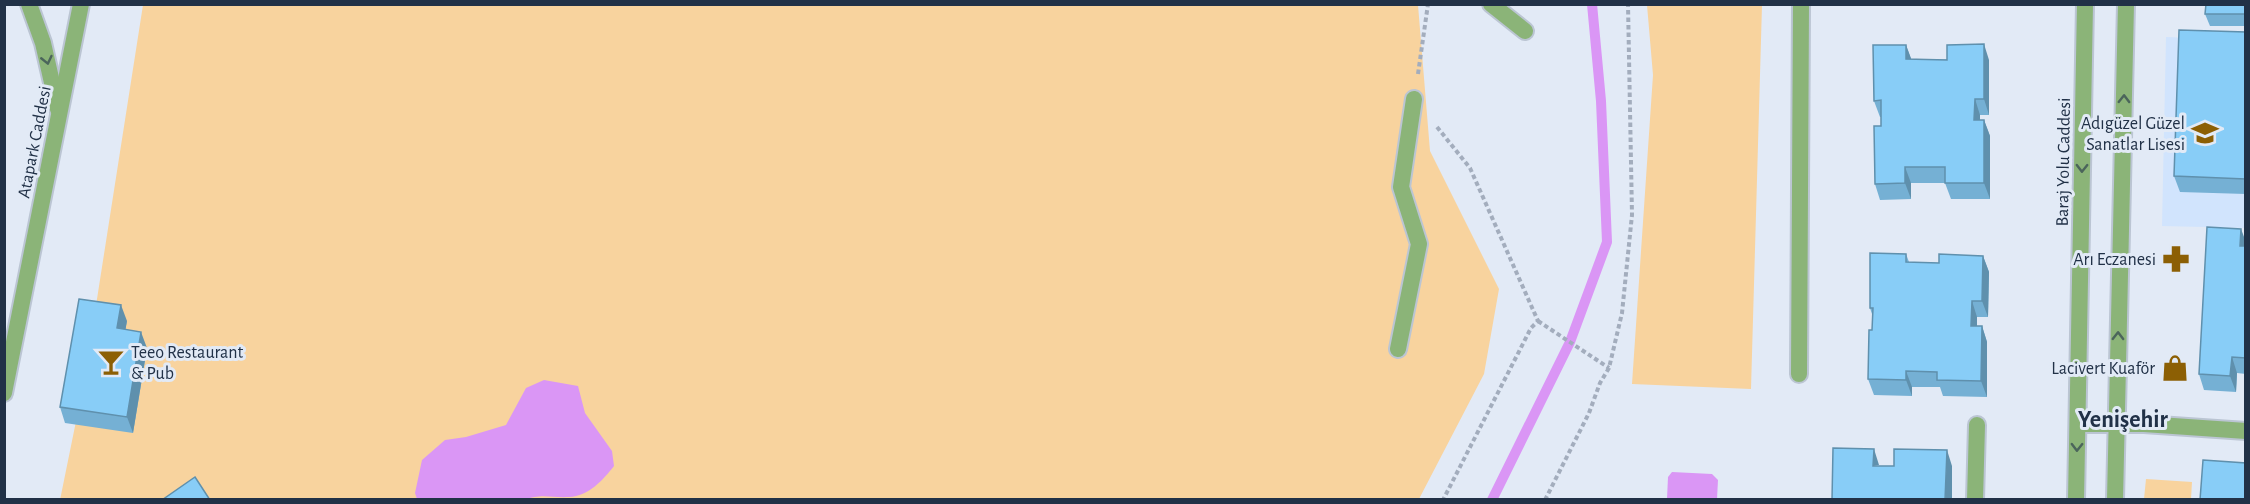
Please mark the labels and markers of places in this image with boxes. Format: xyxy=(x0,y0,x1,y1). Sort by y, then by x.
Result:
place label: Adıgüzel Güzel Sanatlar Lisesi xyxy=(2081,115,2185,154)
school or university icon: Adıgüzel Güzel Sanatlar Lisesi xyxy=(2190,118,2220,148)
pharmacy icon: Arı Eczanesi xyxy=(2161,244,2191,274)
place label: Arı Eczanesi xyxy=(2073,251,2156,269)
place label: Teeo Restaurant & Pub xyxy=(131,344,243,383)
bar icon: Teeo Restaurant & Pub xyxy=(96,347,126,377)
shop icon: Lacivert Kuaför xyxy=(2160,353,2190,383)
place label: Lacivert Kuaför xyxy=(2051,360,2155,378)

